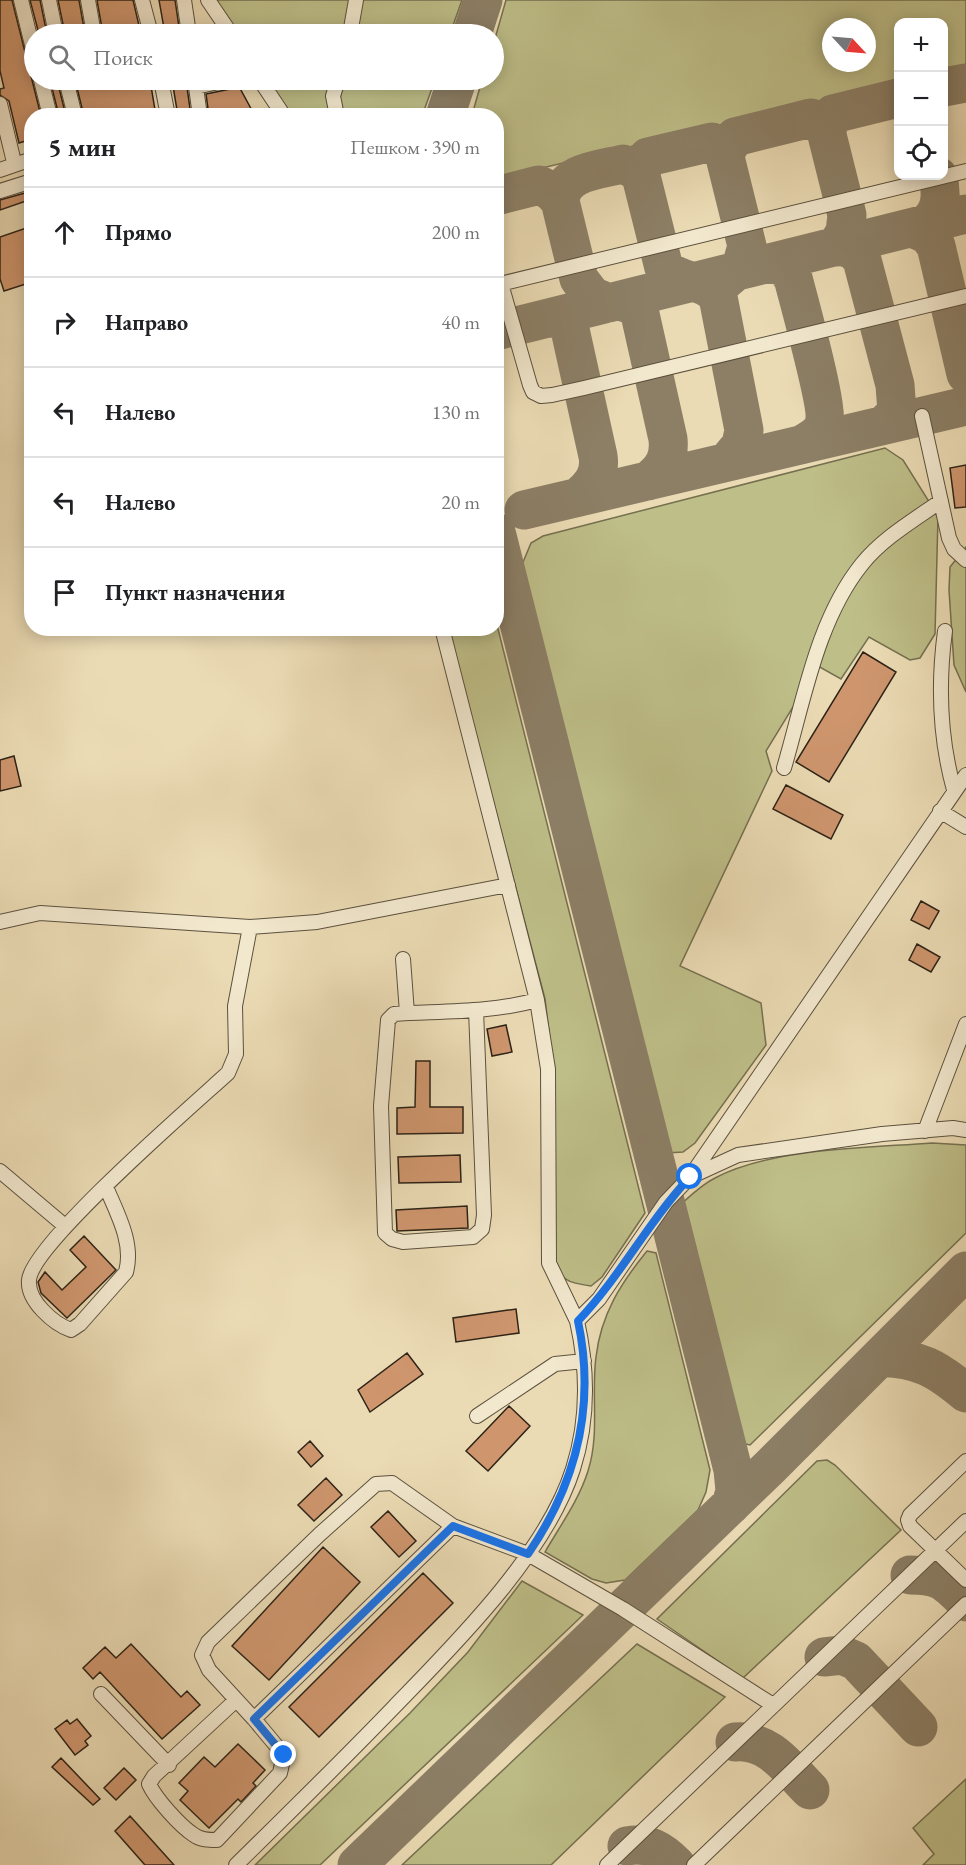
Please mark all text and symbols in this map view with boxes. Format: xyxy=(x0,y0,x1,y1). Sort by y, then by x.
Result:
north arrow xyxy=(822,18,876,72)
map controls xyxy=(894,18,948,180)
button: + xyxy=(894,18,948,72)
search box xyxy=(24,24,504,90)
icon: search xyxy=(45,41,78,74)
text: Поиск xyxy=(93,43,153,72)
button: − xyxy=(894,72,948,126)
button: locate xyxy=(894,126,948,180)
text: 5 мин xyxy=(48,130,116,164)
text: Пешком · 390 m xyxy=(350,134,480,160)
icon: ahead xyxy=(48,216,81,249)
text: Прямо xyxy=(105,218,172,247)
text: 200 m xyxy=(432,219,480,245)
icon: right xyxy=(48,306,81,339)
text: Направо xyxy=(105,308,188,337)
text: 40 m xyxy=(441,309,480,335)
icon: left xyxy=(48,396,81,429)
text: Налево xyxy=(105,398,175,427)
text: 130 m xyxy=(432,399,480,425)
icon: left xyxy=(48,486,81,519)
text: Налево xyxy=(105,488,175,517)
text: 20 m xyxy=(441,489,480,515)
icon: arrive xyxy=(48,576,81,609)
text: Пункт назначения xyxy=(105,578,285,607)
route start xyxy=(676,1163,702,1189)
route end xyxy=(270,1741,296,1767)

